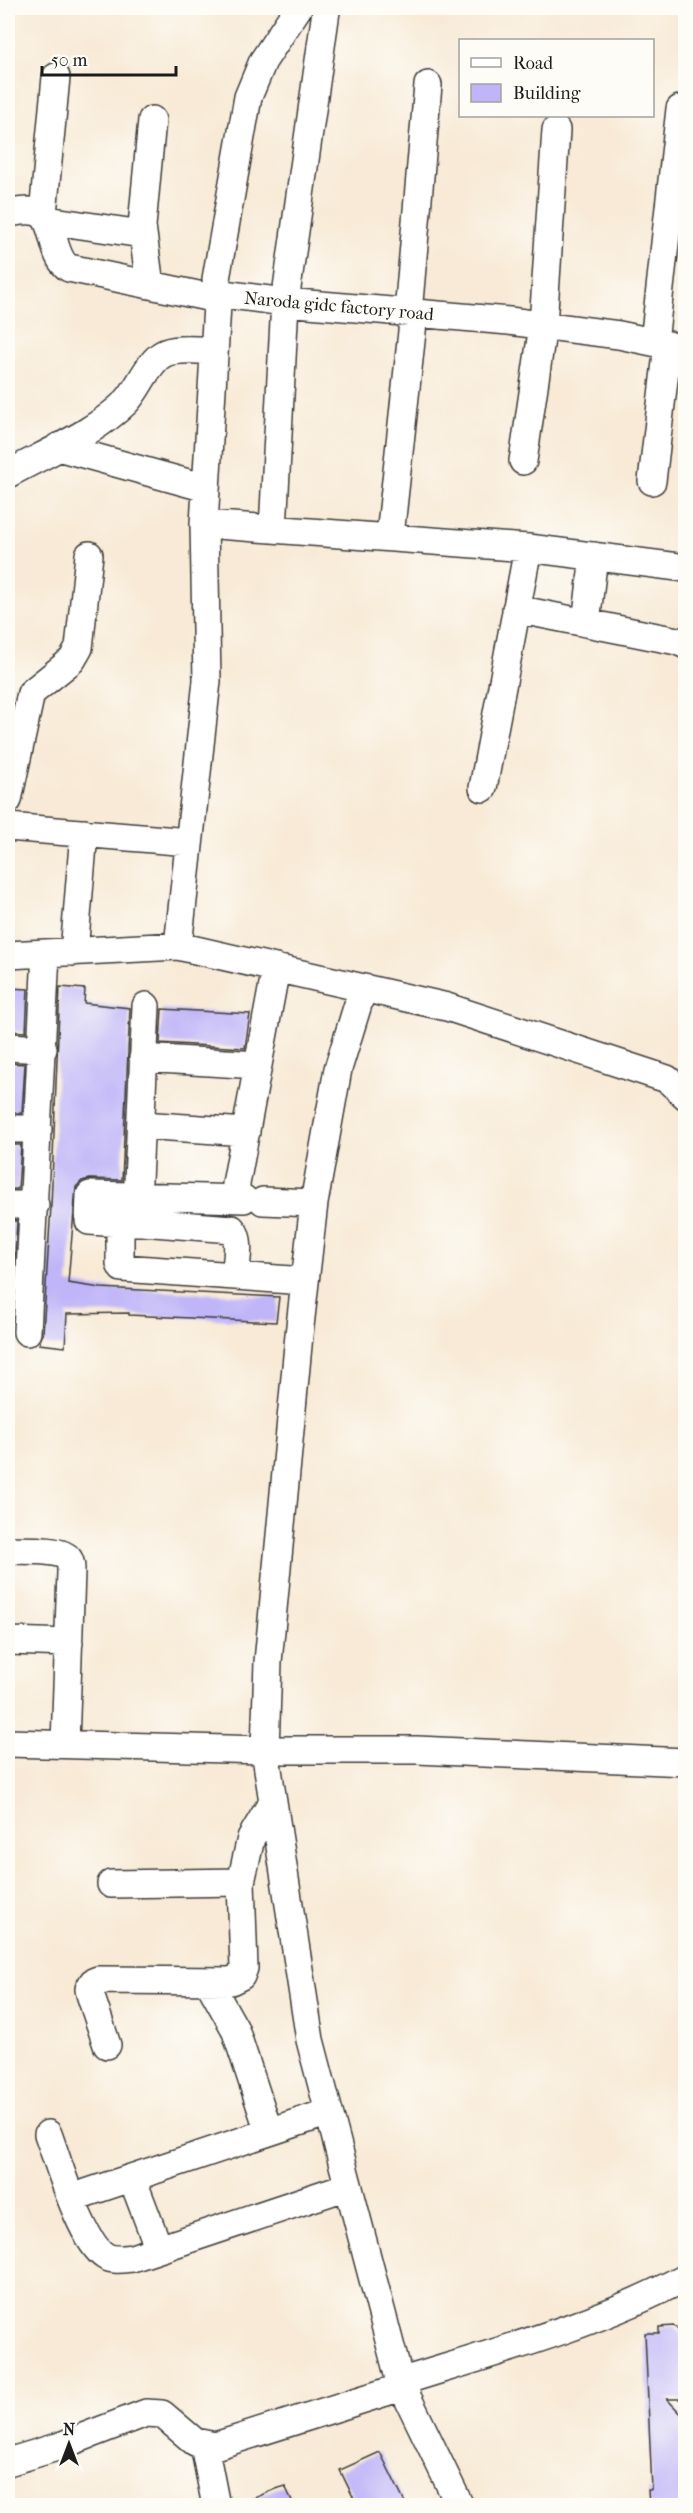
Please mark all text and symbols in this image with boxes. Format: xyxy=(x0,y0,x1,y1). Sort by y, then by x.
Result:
scale bar xyxy=(42,39,176,77)
legend xyxy=(459,39,654,117)
text: 50 m xyxy=(51,50,88,71)
text: Road xyxy=(513,53,553,74)
text: Building xyxy=(513,83,581,104)
street label: Naroda gidc factory road xyxy=(243,288,435,325)
north arrow xyxy=(39,2414,99,2474)
text: N xyxy=(63,2420,76,2439)

